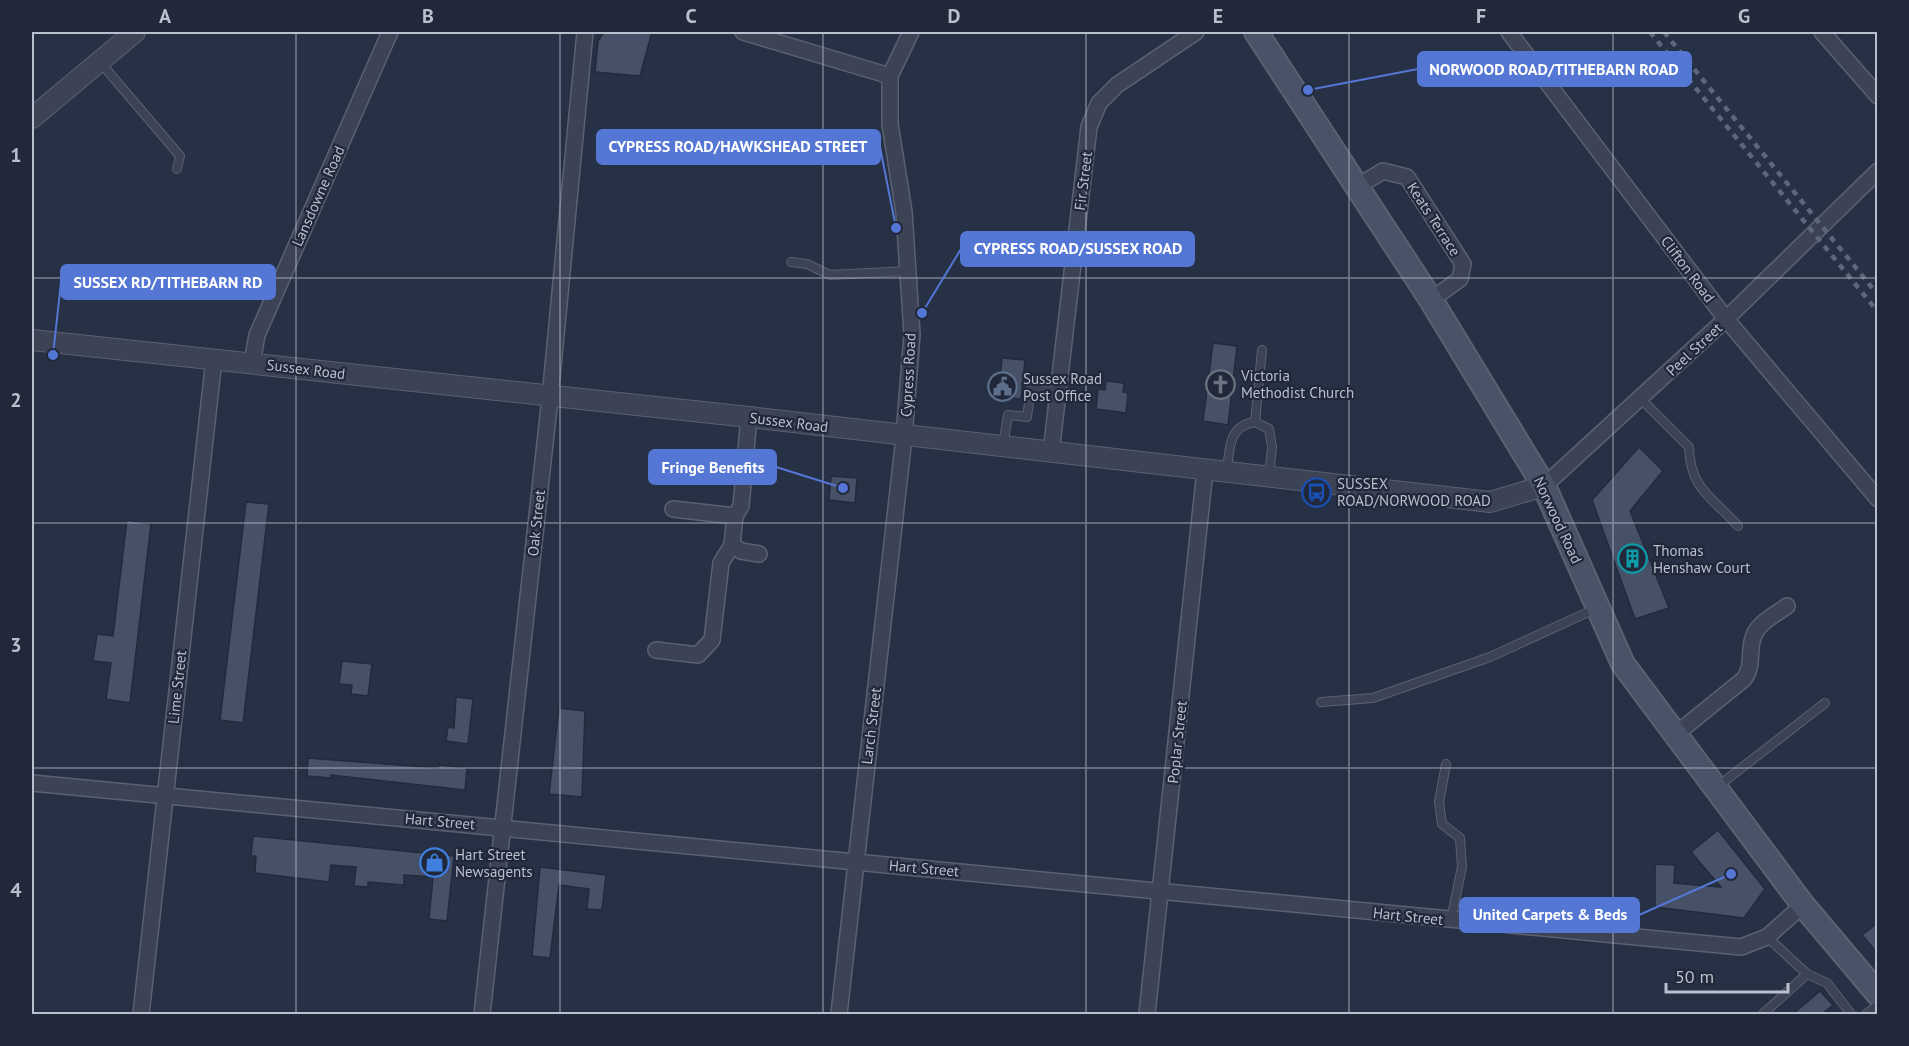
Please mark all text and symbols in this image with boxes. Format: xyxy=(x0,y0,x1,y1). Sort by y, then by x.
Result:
text: A xyxy=(159,3,172,29)
text: B xyxy=(422,3,434,29)
text: C xyxy=(685,3,697,29)
text: D xyxy=(948,3,961,29)
text: E xyxy=(1213,3,1223,29)
text: F xyxy=(1476,3,1486,29)
text: G xyxy=(1738,3,1750,29)
callout: NORWOOD ROAD/TITHEBARN ROAD xyxy=(1418,52,1691,86)
text: NORWOOD ROAD/TITHEBARN ROAD xyxy=(1429,59,1679,79)
callout: CYPRESS ROAD/HAWKSHEAD STREET xyxy=(597,130,880,164)
text: CYPRESS ROAD/HAWKSHEAD STREET xyxy=(609,136,867,156)
text: 1 xyxy=(10,142,22,168)
street label: Lansdowne Road xyxy=(287,143,349,249)
street label: Fir Street xyxy=(1070,150,1096,212)
street label: Keats Terrace xyxy=(1403,179,1465,259)
callout: CYPRESS ROAD/SUSSEX ROAD xyxy=(961,232,1194,266)
street label: Clifton Road xyxy=(1657,232,1719,306)
text: CYPRESS ROAD/SUSSEX ROAD xyxy=(974,238,1182,258)
callout: SUSSEX RD/TITHEBARN RD xyxy=(61,265,275,299)
text: SUSSEX RD/TITHEBARN RD xyxy=(74,272,262,292)
street label: Peel Street xyxy=(1662,318,1726,380)
street label: Cypress Road xyxy=(896,332,920,418)
street label: Sussex Road xyxy=(266,355,346,383)
place label: Victoria Methodist Church xyxy=(1240,366,1354,402)
church icon: Victoria Methodist Church xyxy=(1204,368,1236,400)
place label: Sussex Road Post Office xyxy=(1023,369,1102,405)
public building icon: Sussex Road Post Office xyxy=(986,371,1018,403)
text: 2 xyxy=(10,387,22,413)
street label: Sussex Road xyxy=(749,408,829,436)
callout: Fringe Benefits xyxy=(649,450,776,484)
text: Fringe Benefits xyxy=(661,457,765,477)
street label: Norwood Road xyxy=(1530,473,1586,567)
place label: SUSSEX ROAD/NORWOOD ROAD xyxy=(1337,474,1491,510)
bus stop icon: SUSSEX ROAD/NORWOOD ROAD xyxy=(1300,476,1332,508)
street label: Oak Street xyxy=(523,489,549,557)
place label: Thomas Henshaw Court xyxy=(1653,541,1750,577)
building icon: Thomas Henshaw Court xyxy=(1616,543,1648,575)
text: 3 xyxy=(10,632,22,658)
street label: Lime Street xyxy=(164,649,190,725)
street label: Larch Street xyxy=(857,686,885,766)
street label: Poplar Street xyxy=(1163,700,1191,784)
street label: Hart Street xyxy=(404,808,476,834)
place label: Hart Street Newsagents xyxy=(455,845,533,881)
shop icon: Hart Street Newsagents xyxy=(418,847,450,879)
street label: Hart Street xyxy=(888,855,960,881)
text: 4 xyxy=(10,877,22,903)
callout: United Carpets & Beds xyxy=(1460,898,1639,932)
street label: Hart Street xyxy=(1372,903,1444,929)
text: United Carpets & Beds xyxy=(1473,904,1628,924)
scale bar xyxy=(1666,956,1788,994)
text: 50 m xyxy=(1675,965,1714,988)

